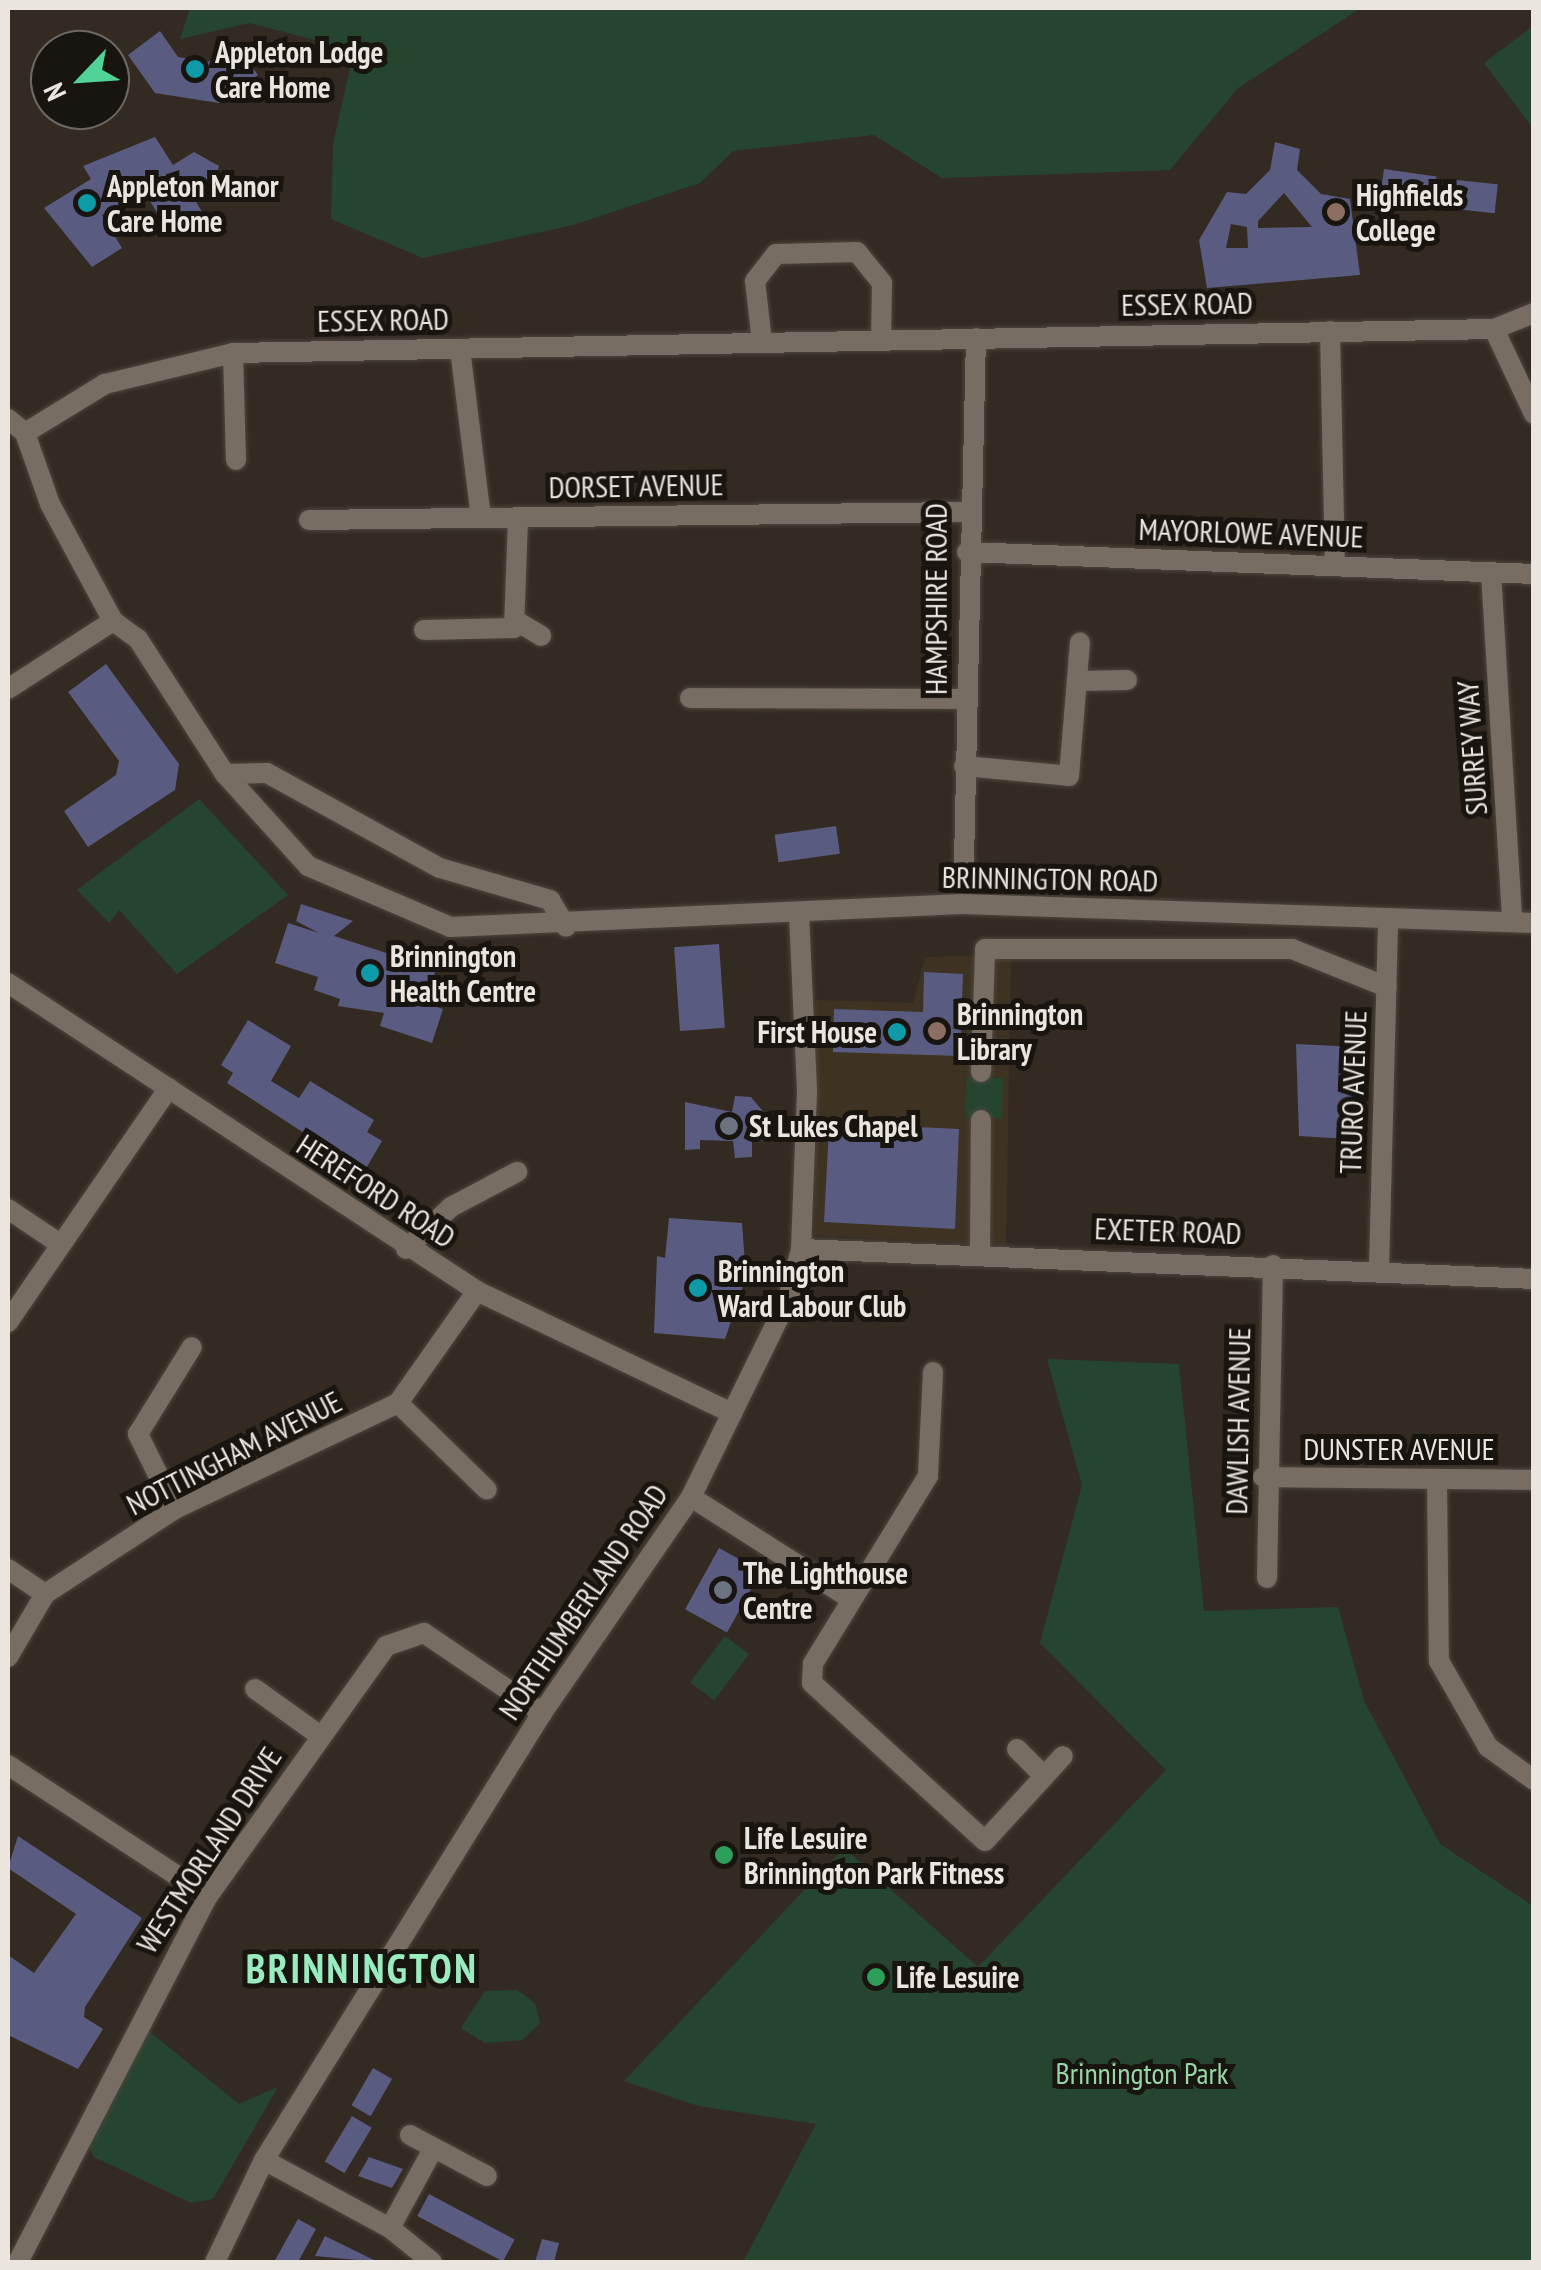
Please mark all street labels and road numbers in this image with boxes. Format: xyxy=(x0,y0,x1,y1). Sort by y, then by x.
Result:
street label: ESSEX ROAD xyxy=(1121,285,1253,323)
street label: ESSEX ROAD xyxy=(317,301,449,339)
street label: DORSET AVENUE xyxy=(547,466,725,506)
street label: HAMPSHIRE ROAD xyxy=(918,503,954,695)
street label: MAYORLOWE AVENUE xyxy=(1138,511,1364,555)
street label: SURREY WAY xyxy=(1449,679,1495,817)
street label: BRINNINGTON ROAD xyxy=(942,859,1158,899)
street label: TRURO AVENUE xyxy=(1332,1009,1374,1175)
street label: HEREFORD ROAD xyxy=(290,1127,462,1255)
street label: EXETER ROAD xyxy=(1094,1210,1242,1252)
street label: DAWLISH AVENUE xyxy=(1218,1327,1258,1515)
street label: NOTTINGHAM AVENUE xyxy=(120,1383,348,1523)
street label: DUNSTER AVENUE xyxy=(1303,1431,1495,1467)
street label: NORTHUMBERLAND ROAD xyxy=(491,1478,675,1726)
street label: WESTMORLAND DRIVE xyxy=(129,1740,289,1960)

